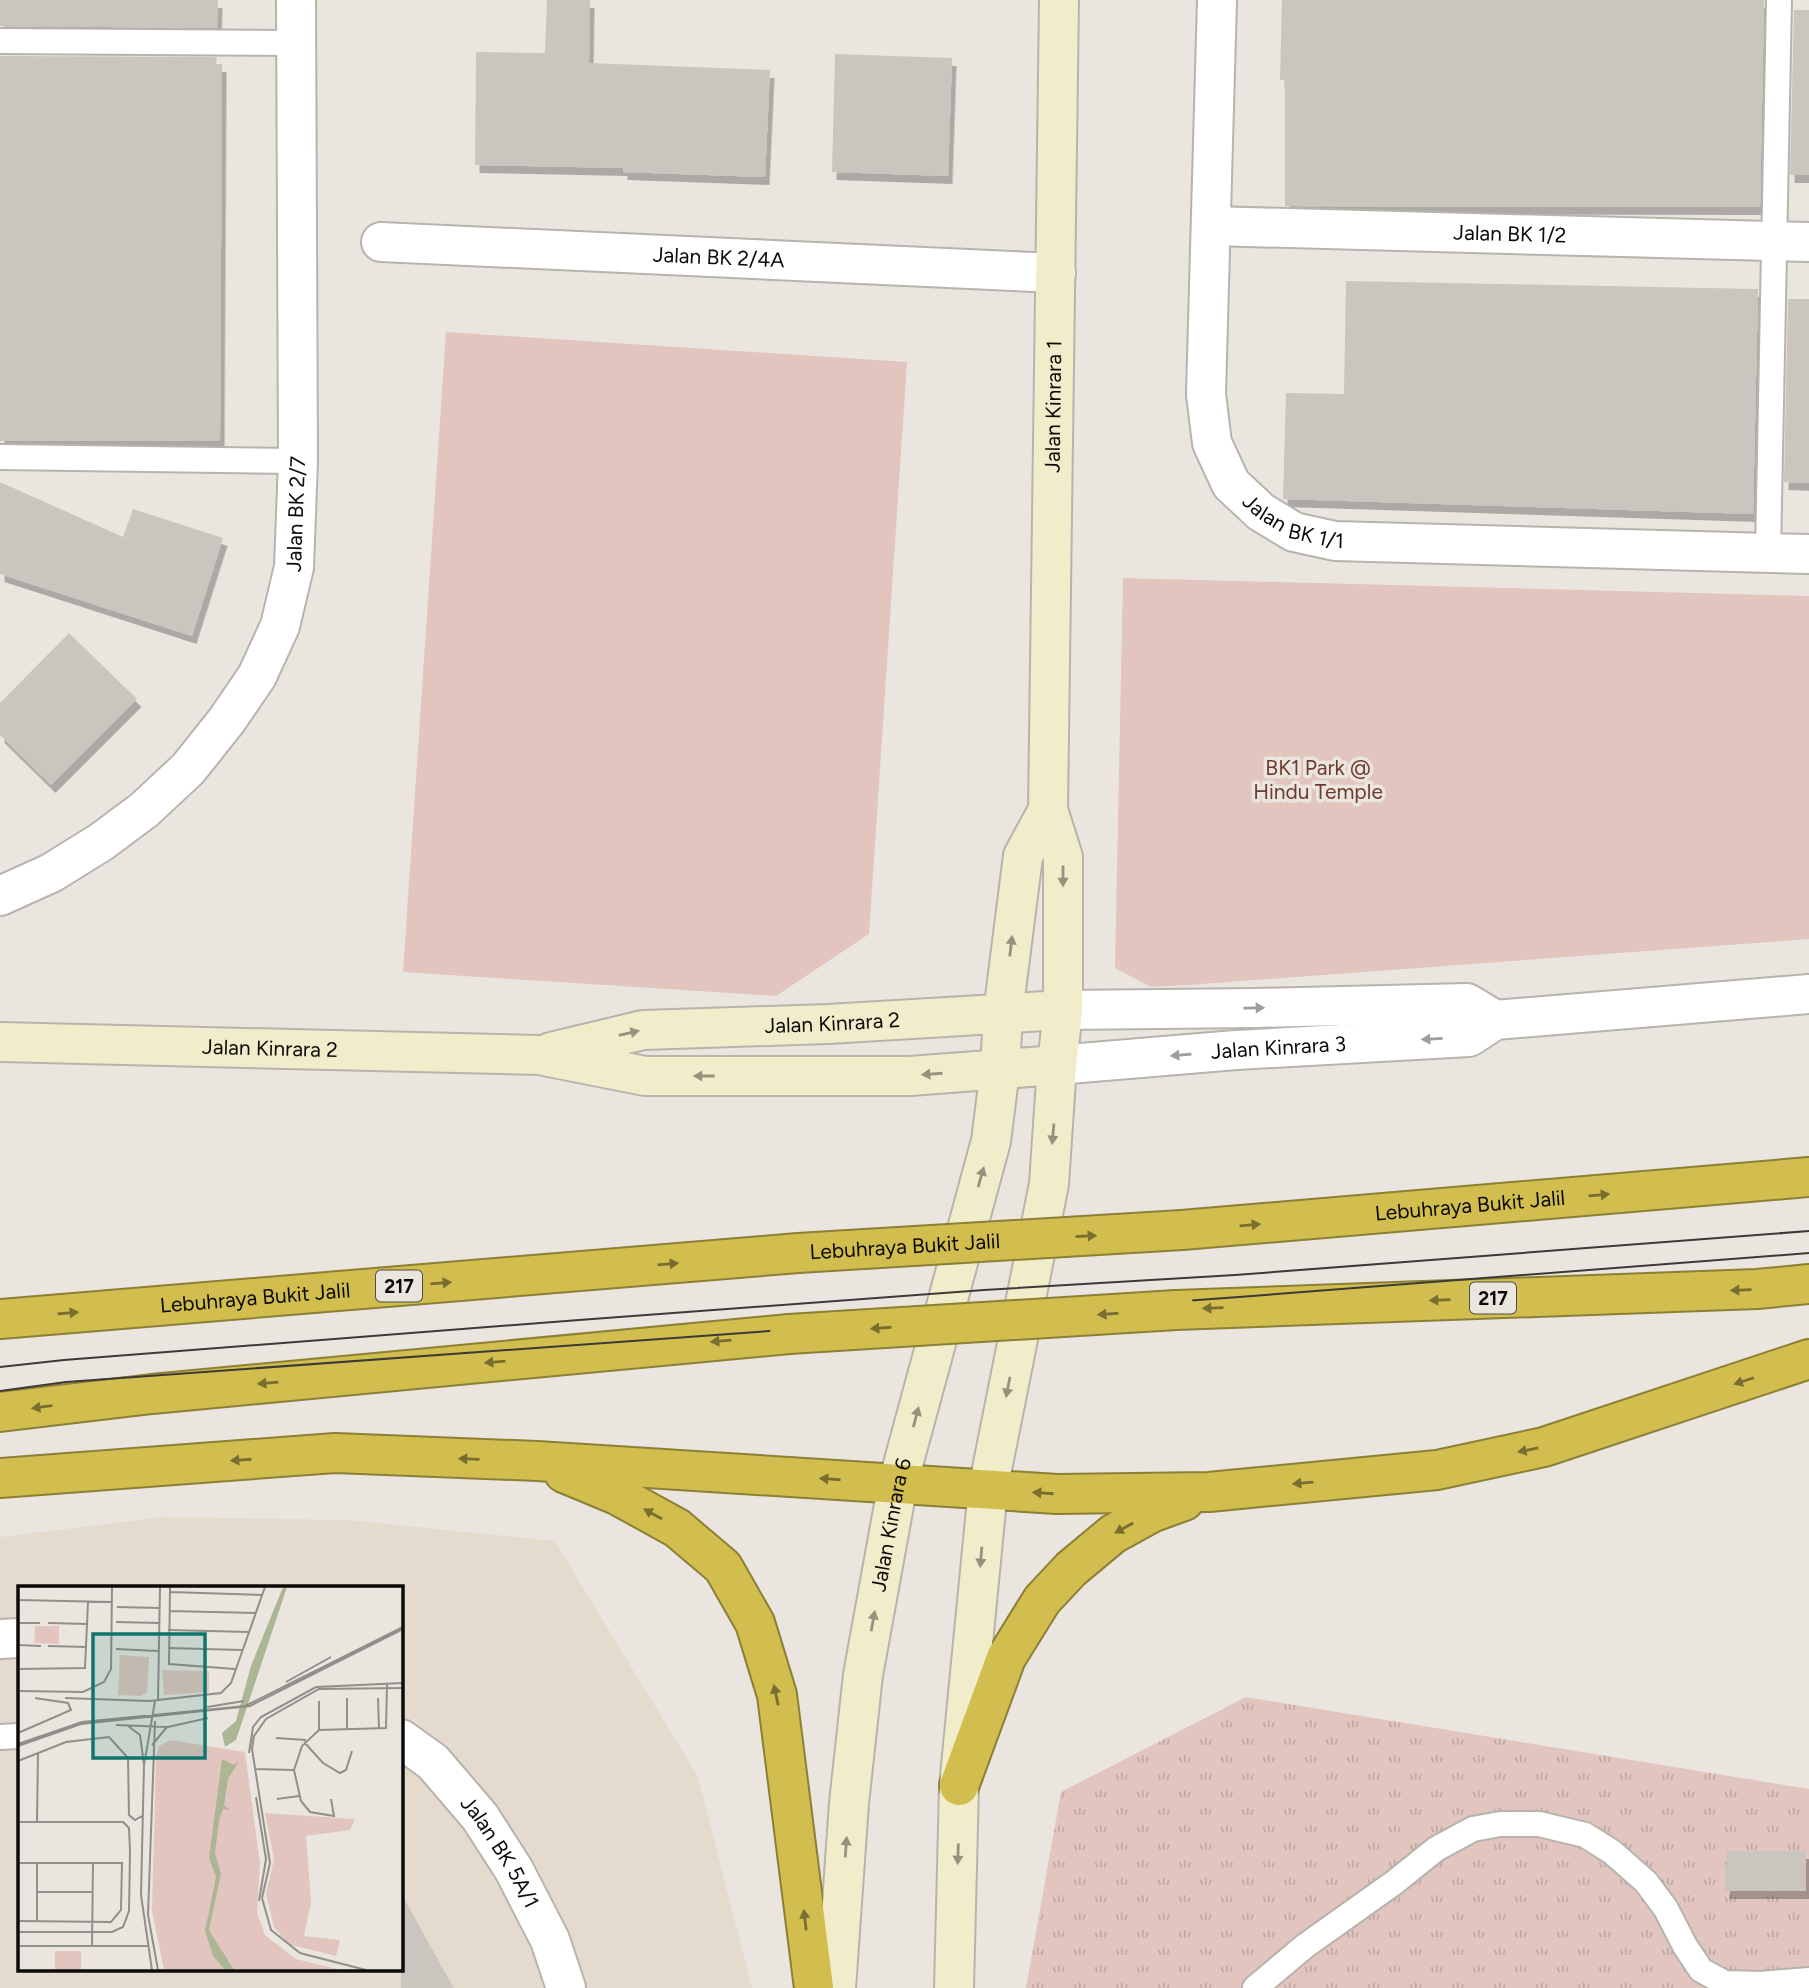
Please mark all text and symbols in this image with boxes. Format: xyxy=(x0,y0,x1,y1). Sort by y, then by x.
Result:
street label: Jalan BK 1/2 xyxy=(1453,219,1567,248)
street label: Jalan BK 2/4A xyxy=(652,241,785,273)
street label: Jalan Kinrara 1 xyxy=(1040,340,1066,473)
street label: Jalan BK 2/7 xyxy=(281,456,310,572)
street label: Jalan BK 1/1 xyxy=(1238,488,1344,553)
park label: BK1 Park @ Hindu Temple xyxy=(1253,755,1383,804)
one-way arrow xyxy=(1057,866,1069,888)
one-way arrow xyxy=(1006,935,1017,957)
one-way arrow xyxy=(1243,1002,1265,1014)
street label: Jalan Kinrara 2 xyxy=(764,1007,901,1038)
one-way arrow xyxy=(618,1027,640,1038)
street label: Jalan Kinrara 3 xyxy=(1210,1031,1347,1064)
street label: Jalan Kinrara 2 xyxy=(202,1034,338,1062)
one-way arrow xyxy=(1421,1034,1443,1045)
one-way arrow xyxy=(1169,1050,1191,1061)
one-way arrow xyxy=(921,1069,943,1080)
one-way arrow xyxy=(693,1070,715,1082)
one-way arrow xyxy=(1047,1123,1058,1145)
one-way arrow xyxy=(976,1166,987,1188)
street label: Lebuhraya Bukit Jalil xyxy=(1374,1185,1566,1226)
one-way arrow xyxy=(1588,1189,1610,1200)
one-way arrow xyxy=(1239,1219,1261,1230)
street label: Lebuhraya Bukit Jalil xyxy=(809,1228,1001,1264)
one-way arrow xyxy=(1075,1230,1097,1241)
one-way arrow xyxy=(657,1258,679,1269)
road number: 217 xyxy=(376,1270,422,1302)
street label: Lebuhraya Bukit Jalil xyxy=(159,1277,351,1318)
one-way arrow xyxy=(430,1277,452,1288)
road number: 217 xyxy=(1470,1282,1516,1314)
one-way arrow xyxy=(1730,1284,1752,1295)
one-way arrow xyxy=(1429,1295,1451,1306)
one-way arrow xyxy=(1202,1303,1224,1314)
one-way arrow xyxy=(57,1307,79,1318)
one-way arrow xyxy=(1097,1309,1119,1320)
one-way arrow xyxy=(870,1323,892,1334)
one-way arrow xyxy=(710,1335,732,1346)
one-way arrow xyxy=(483,1357,505,1368)
one-way arrow xyxy=(1002,1376,1013,1398)
one-way arrow xyxy=(1734,1376,1755,1387)
one-way arrow xyxy=(257,1378,279,1389)
one-way arrow xyxy=(31,1402,53,1413)
one-way arrow xyxy=(911,1406,922,1428)
one-way arrow xyxy=(1517,1445,1539,1456)
one-way arrow xyxy=(457,1453,479,1464)
one-way arrow xyxy=(230,1455,252,1466)
street label: Jalan Kinrara 6 xyxy=(865,1455,916,1594)
one-way arrow xyxy=(819,1473,841,1484)
one-way arrow xyxy=(1292,1478,1314,1489)
one-way arrow xyxy=(1032,1487,1054,1498)
one-way arrow xyxy=(643,1508,662,1520)
one-way arrow xyxy=(1114,1522,1133,1534)
one-way arrow xyxy=(975,1547,986,1569)
inset map xyxy=(18,1586,402,1970)
one-way arrow xyxy=(868,1610,879,1632)
one-way arrow xyxy=(770,1684,781,1706)
street label: Jalan BK 5A/1 xyxy=(456,1791,544,1912)
one-way arrow xyxy=(841,1835,852,1857)
one-way arrow xyxy=(952,1844,963,1866)
one-way arrow xyxy=(800,1909,811,1931)

